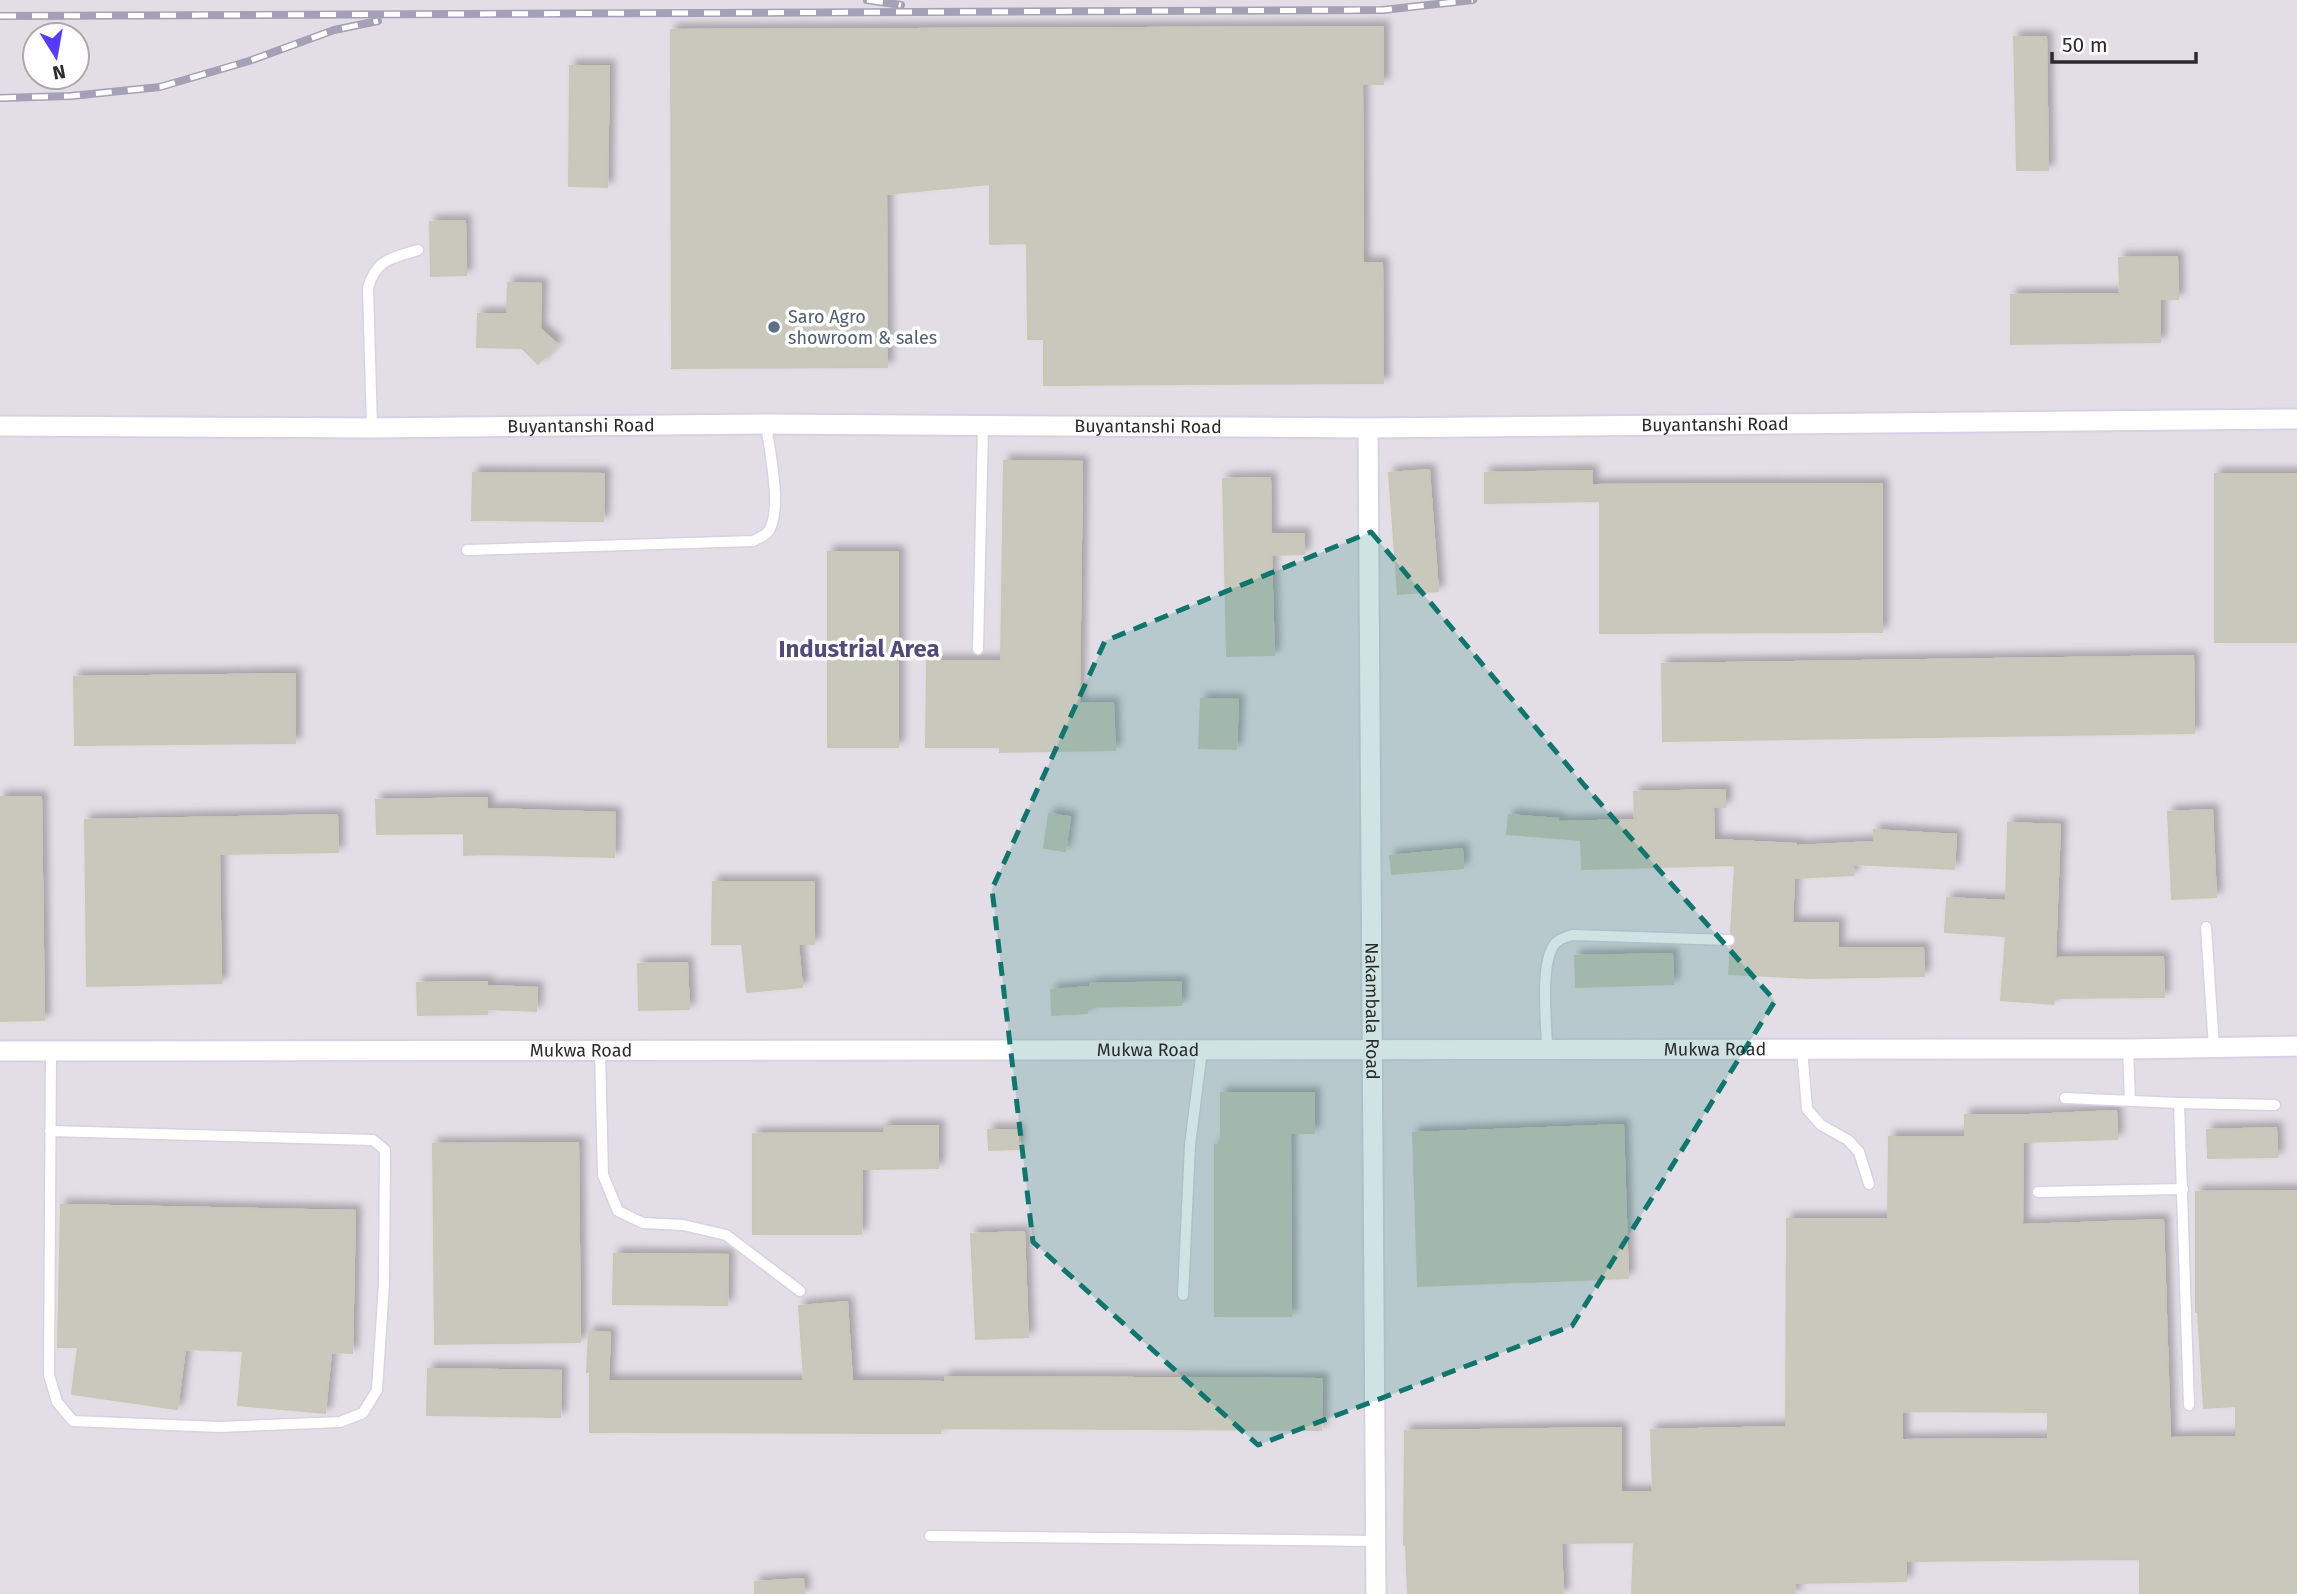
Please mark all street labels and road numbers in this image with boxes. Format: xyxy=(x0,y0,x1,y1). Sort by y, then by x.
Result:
street label: Buyantanshi Road xyxy=(1641,413,1789,436)
street label: Buyantanshi Road xyxy=(507,414,655,438)
street label: Buyantanshi Road xyxy=(1074,415,1222,438)
street label: Nakambala Road xyxy=(1361,942,1383,1080)
street label: Mukwa Road xyxy=(1664,1038,1766,1060)
street label: Mukwa Road xyxy=(530,1039,632,1062)
street label: Mukwa Road xyxy=(1097,1039,1199,1061)

